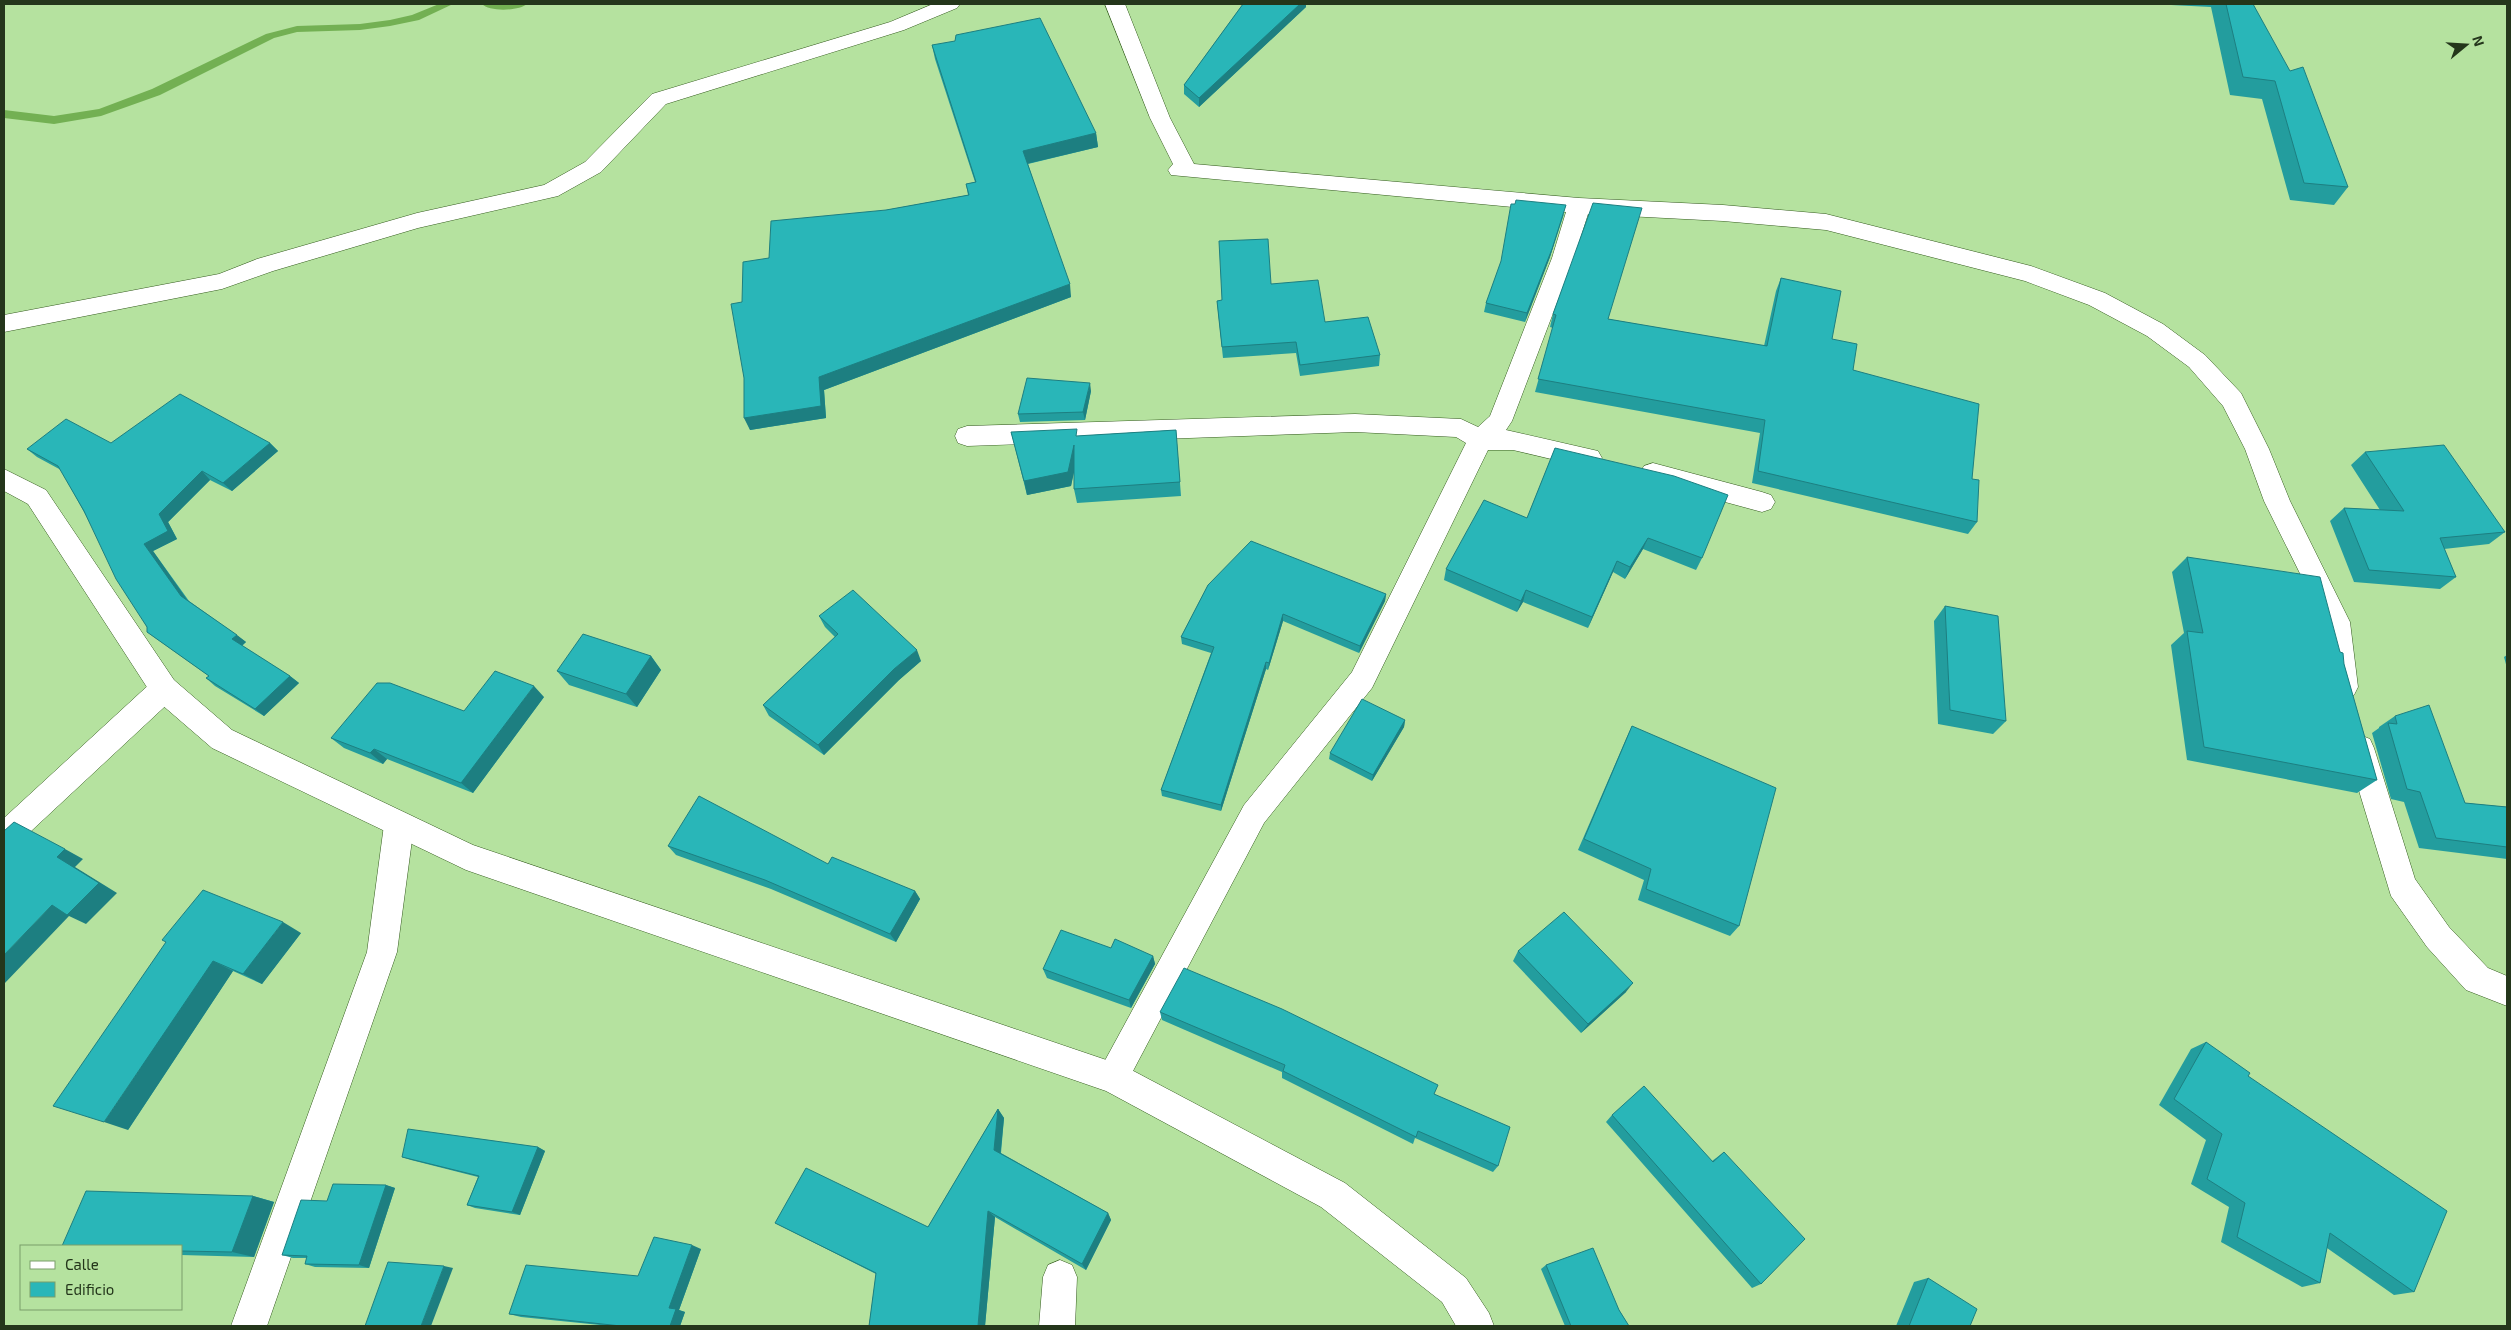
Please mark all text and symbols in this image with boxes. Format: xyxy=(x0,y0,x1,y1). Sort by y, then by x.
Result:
north arrow xyxy=(2441,20,2491,70)
text: N xyxy=(2469,33,2488,48)
legend xyxy=(20,1245,182,1310)
text: Calle xyxy=(65,1255,99,1273)
text: Edificio xyxy=(65,1280,114,1298)

